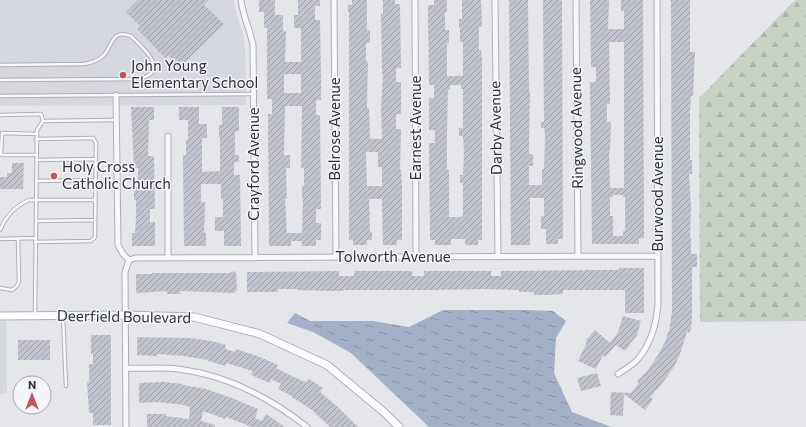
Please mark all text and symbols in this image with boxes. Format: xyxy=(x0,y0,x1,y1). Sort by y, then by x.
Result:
place label: John Young Elementary School xyxy=(131,56,258,91)
street label: Ringwood Avenue xyxy=(566,67,586,189)
marker: John Young Elementary School xyxy=(118,70,128,80)
street label: Earnest Avenue xyxy=(406,75,424,181)
street label: Belrose Avenue xyxy=(325,77,343,181)
street label: Darby Avenue xyxy=(485,81,505,175)
street label: Crayford Avenue xyxy=(244,107,262,221)
street label: Burwood Avenue xyxy=(648,136,666,252)
place label: Holy Cross Catholic Church xyxy=(62,157,171,192)
marker: Holy Cross Catholic Church xyxy=(49,171,59,181)
street label: Tolworth Avenue xyxy=(335,247,451,265)
street label: Deerfield Boulevard xyxy=(57,306,191,326)
north arrow xyxy=(12,375,52,415)
text: N xyxy=(28,378,36,391)

